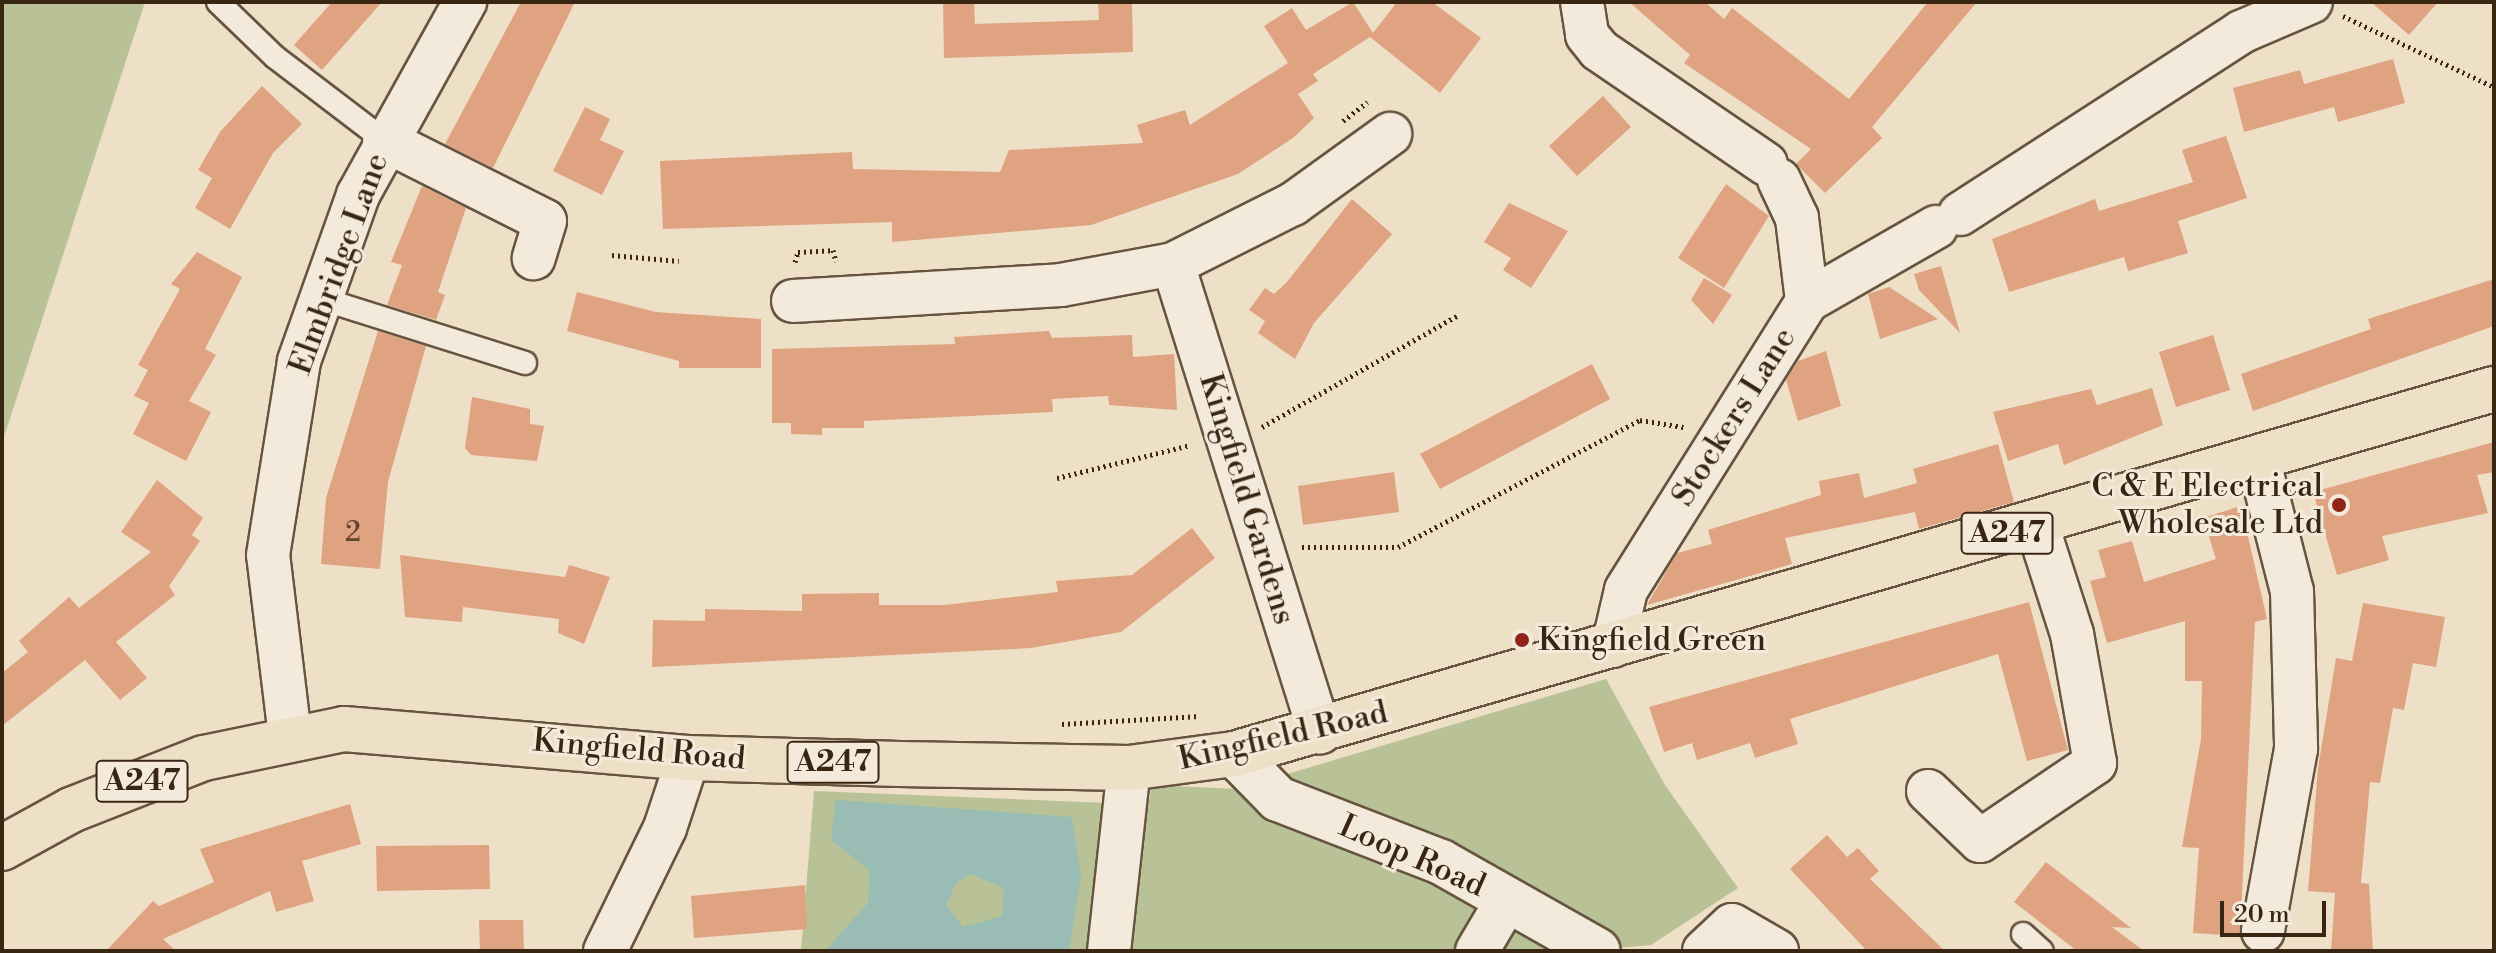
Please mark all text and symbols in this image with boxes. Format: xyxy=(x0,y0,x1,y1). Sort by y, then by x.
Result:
street label: Elmbridge Lane xyxy=(281,148,397,380)
street label: Stockers Lane xyxy=(1664,321,1804,513)
street label: Kingfield Gardens xyxy=(1191,369,1303,629)
place label: C & E Electrical Wholesale Ltd xyxy=(2091,468,2323,543)
marker: C & E Electrical Wholesale Ltd xyxy=(2330,496,2348,514)
road number: A247 xyxy=(1959,507,2055,559)
house number: 2 xyxy=(345,516,361,550)
place label: Kingfield Green xyxy=(1538,621,1766,659)
marker: Kingfield Green xyxy=(1513,631,1531,649)
street label: Kingfield Road xyxy=(1175,693,1391,779)
street label: Kingfield Road xyxy=(531,722,747,778)
road number: A247 xyxy=(785,736,881,788)
road number: A247 xyxy=(94,755,190,807)
street label: Loop Road xyxy=(1333,807,1491,905)
scale bar xyxy=(2224,885,2330,935)
text: 20 m xyxy=(2234,900,2290,930)

